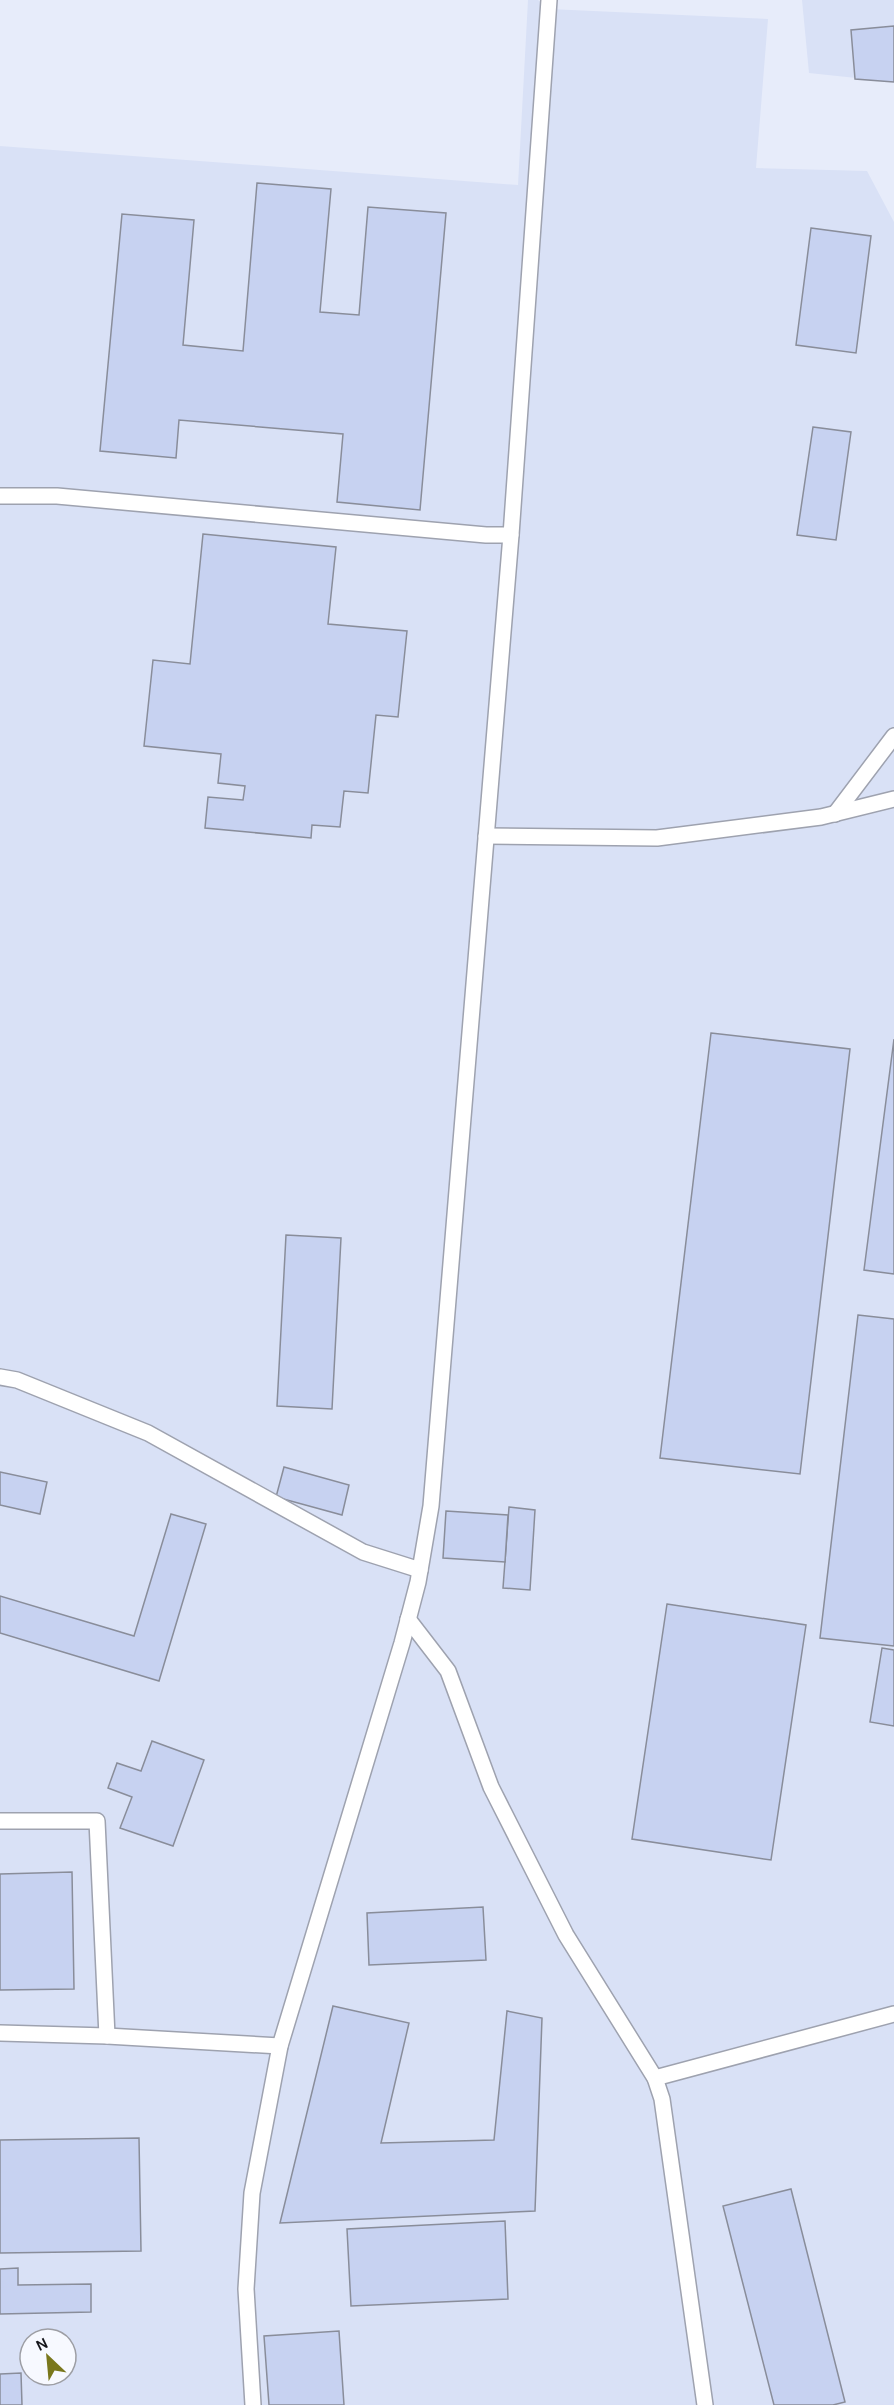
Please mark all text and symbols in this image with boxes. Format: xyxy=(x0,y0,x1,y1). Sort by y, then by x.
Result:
north arrow xyxy=(18,2327,78,2387)
text: N xyxy=(32,2333,51,2355)

